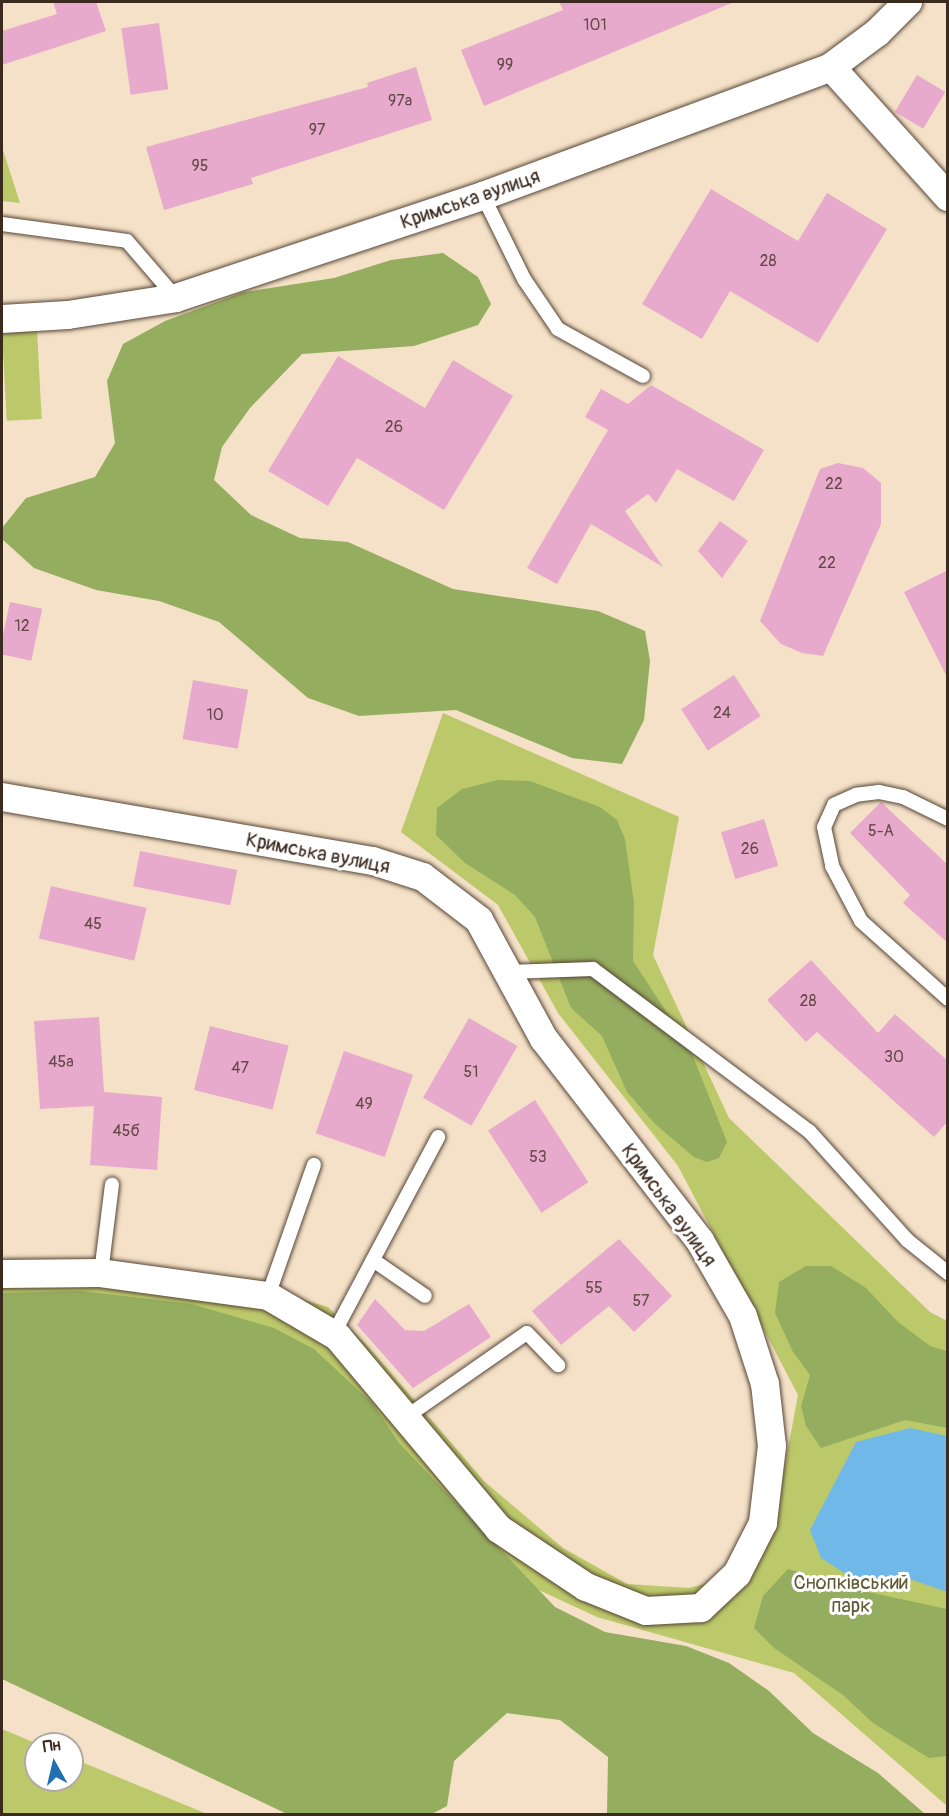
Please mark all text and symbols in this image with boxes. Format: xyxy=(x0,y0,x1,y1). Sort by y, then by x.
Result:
house number: 101 xyxy=(583,15,607,35)
house number: 99 xyxy=(497,55,513,75)
house number: 97а xyxy=(388,91,412,111)
house number: 97 xyxy=(309,120,325,140)
house number: 95 xyxy=(192,156,208,176)
street label: Кримська вулиця xyxy=(397,164,543,234)
house number: 28 xyxy=(759,251,777,271)
house number: 26 xyxy=(385,417,403,437)
house number: 22 xyxy=(825,474,843,494)
house number: 22 xyxy=(818,553,836,573)
house number: 12 xyxy=(14,616,30,636)
house number: 24 xyxy=(713,703,731,723)
house number: 10 xyxy=(206,705,224,725)
house number: 5-А xyxy=(868,821,894,841)
street label: Кримська вулиця xyxy=(244,827,392,879)
house number: 26 xyxy=(741,839,759,859)
house number: 45 xyxy=(84,914,102,934)
house number: 28 xyxy=(799,991,817,1011)
house number: 30 xyxy=(884,1047,904,1067)
house number: 45а xyxy=(48,1052,74,1072)
house number: 47 xyxy=(231,1058,249,1078)
house number: 51 xyxy=(464,1062,478,1082)
house number: 49 xyxy=(355,1094,373,1114)
house number: 45б xyxy=(112,1121,140,1141)
street label: Кримська вулиця xyxy=(616,1139,722,1271)
house number: 53 xyxy=(529,1147,547,1167)
house number: 55 xyxy=(585,1278,603,1298)
house number: 57 xyxy=(632,1291,650,1311)
park label: Снопківський парк xyxy=(793,1570,909,1617)
north arrow xyxy=(24,1732,84,1792)
text: Пн xyxy=(42,1735,62,1757)

